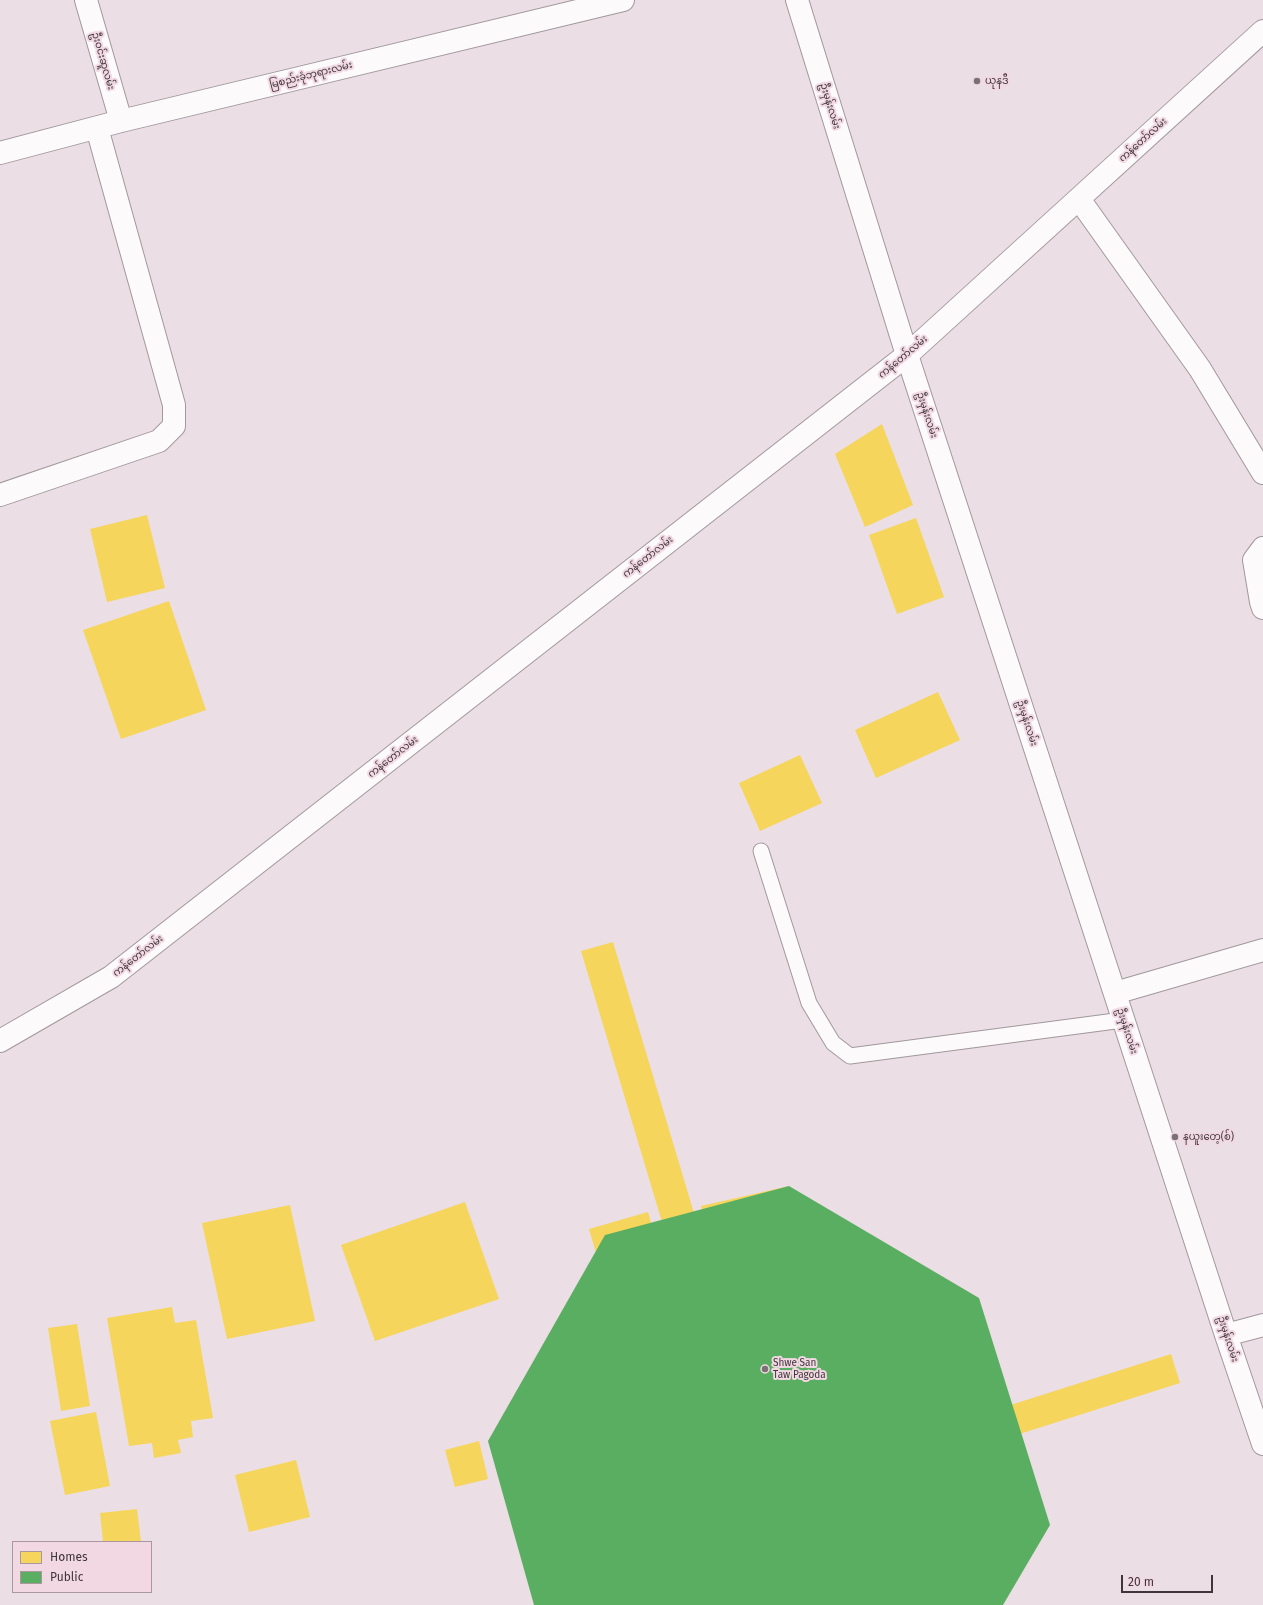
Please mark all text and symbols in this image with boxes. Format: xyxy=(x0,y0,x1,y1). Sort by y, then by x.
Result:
street label: ဦးဝင်းဆူလမ်း xyxy=(89,31,117,91)
street label: မြစည်းခုံဘုရားလမ်း xyxy=(268,59,354,91)
place label: ယုနဒီ xyxy=(985,75,1008,87)
marker: ယုနဒီ xyxy=(972,76,982,86)
street label: ဦးမှန်းလမ်း xyxy=(817,82,843,130)
street label: ကန်တော်လမ်း xyxy=(1117,115,1169,165)
street label: ကန်တော်လမ်း xyxy=(876,333,930,381)
street label: ဦးမှန်းလမ်း xyxy=(914,391,940,439)
street label: ကန်တော်လမ်း xyxy=(621,534,675,580)
street label: ဦးမှန်းလမ်း xyxy=(1014,699,1040,747)
street label: ကန်တော်လမ်း xyxy=(366,734,420,780)
street label: ကန်တော်လမ်း xyxy=(111,933,165,979)
street label: ဦးမှန်းလမ်း xyxy=(1114,1007,1140,1055)
place label: နယူးတေ့(စ်) xyxy=(1183,1131,1234,1143)
marker: နယူးတေ့(စ်) xyxy=(1170,1132,1180,1142)
street label: ဦးမှန်းလမ်း xyxy=(1215,1315,1241,1363)
place label: Shwe San Taw Pagoda xyxy=(773,1357,826,1380)
marker: Shwe San Taw Pagoda xyxy=(760,1364,770,1374)
legend xyxy=(12,1541,152,1593)
text: Homes xyxy=(50,1550,88,1564)
scale bar xyxy=(1123,1567,1215,1593)
text: Public xyxy=(50,1570,83,1584)
text: 20 m xyxy=(1128,1575,1154,1589)

